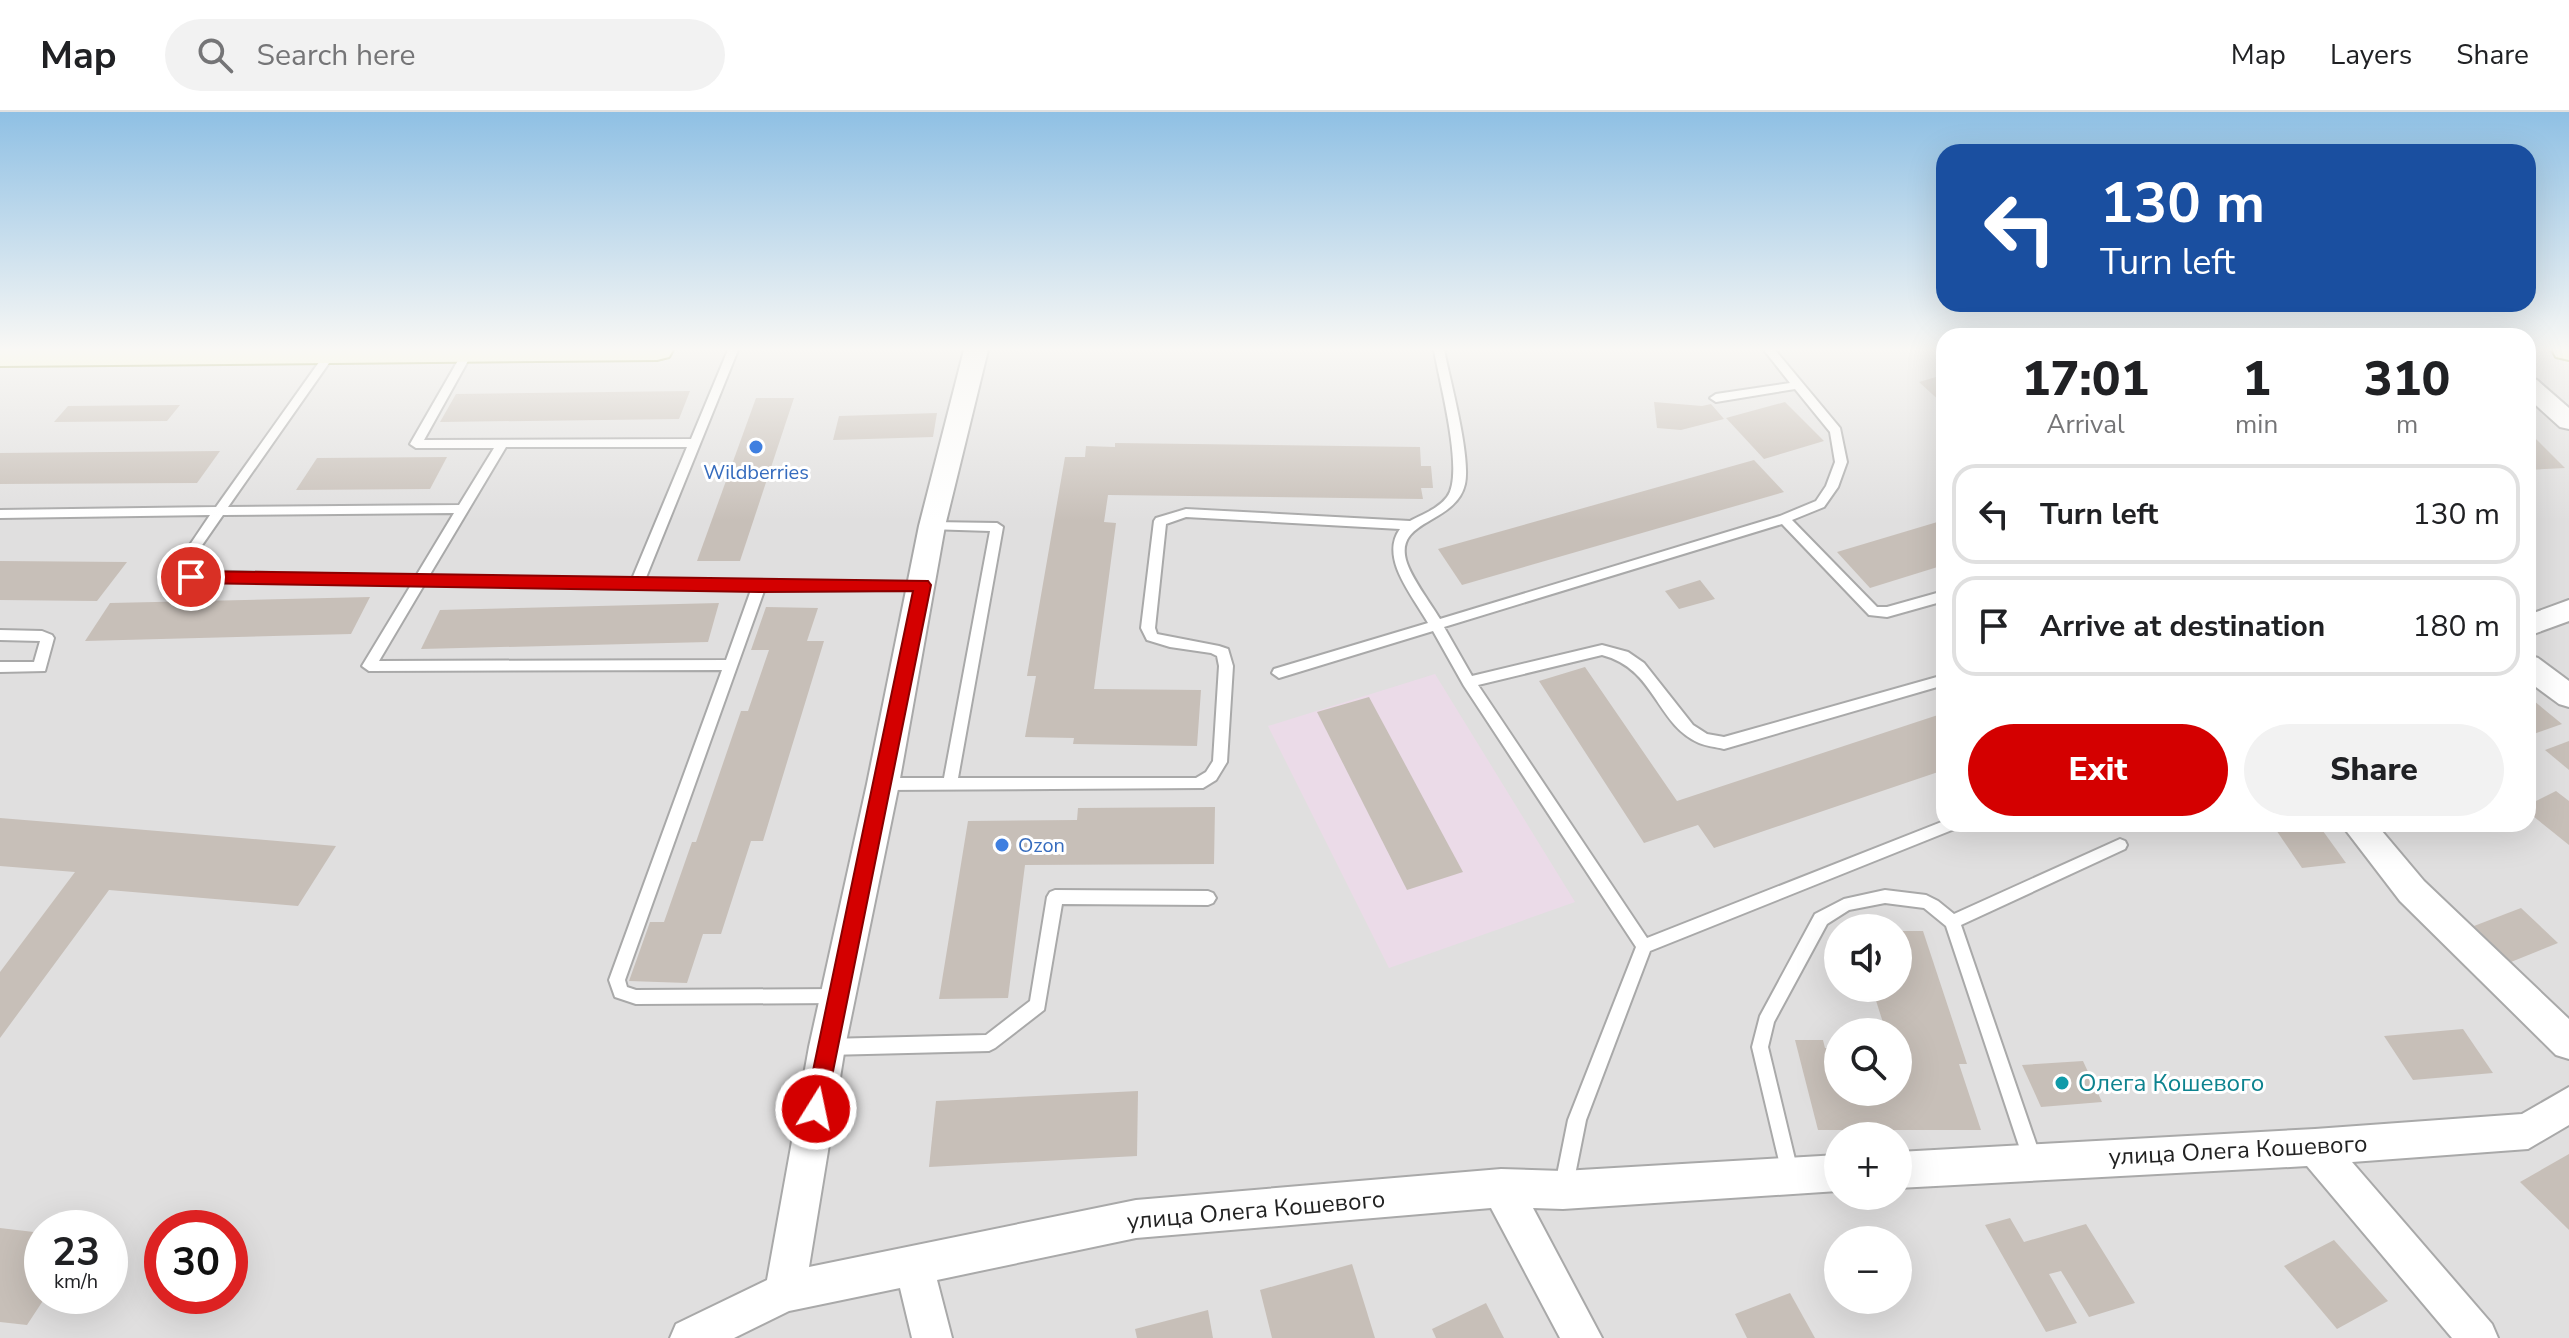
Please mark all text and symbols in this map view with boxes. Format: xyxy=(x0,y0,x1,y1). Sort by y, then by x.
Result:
search box xyxy=(165,19,725,91)
text: Map xyxy=(40,30,117,81)
icon: search xyxy=(193,33,237,77)
text: Search here xyxy=(257,35,416,76)
text: Map xyxy=(2231,36,2286,74)
text: Layers xyxy=(2330,36,2412,74)
text: Share xyxy=(2456,36,2529,74)
text: 130 m xyxy=(2100,165,2265,242)
icon: left xyxy=(1968,176,2072,280)
text: Turn left xyxy=(2100,238,2235,287)
text: 17:01 xyxy=(2022,346,2149,412)
text: 1 xyxy=(2242,346,2271,412)
text: 310 xyxy=(2364,346,2450,412)
text: Arrival xyxy=(2046,407,2125,442)
text: min xyxy=(2235,407,2278,442)
text: m xyxy=(2396,407,2418,442)
marker: Wildberries xyxy=(747,438,765,456)
place label: Wildberries xyxy=(703,459,809,486)
icon: left xyxy=(1972,492,2016,536)
text: Turn left xyxy=(2040,494,2158,535)
text: 130 m xyxy=(2413,494,2500,535)
pin xyxy=(157,543,225,611)
icon: arrive xyxy=(169,555,213,599)
icon: arrive xyxy=(1972,604,2016,648)
text: Arrive at destination xyxy=(2040,606,2325,647)
text: 180 m xyxy=(2413,606,2500,647)
button: Exit xyxy=(1968,724,2228,816)
button: Share xyxy=(2244,724,2504,816)
place label: Ozon xyxy=(1018,832,1065,859)
marker: Ozon xyxy=(993,836,1011,854)
map controls xyxy=(1824,914,1912,1314)
button: sound xyxy=(1824,914,1912,1002)
button: search xyxy=(1824,1018,1912,1106)
position arrow xyxy=(774,1067,858,1151)
place label: Олега Кошевого xyxy=(2078,1067,2264,1099)
marker: Олега Кошевого xyxy=(2053,1074,2071,1092)
button: + xyxy=(1824,1122,1912,1210)
street label: улица Олега Кошевого xyxy=(2108,1127,2368,1173)
street label: улица Олега Кошевого xyxy=(1125,1183,1387,1237)
speed limit sign: 30 xyxy=(144,1210,248,1314)
text: 23 xyxy=(52,1225,100,1279)
button: − xyxy=(1824,1226,1912,1314)
text: km/h xyxy=(54,1268,98,1295)

